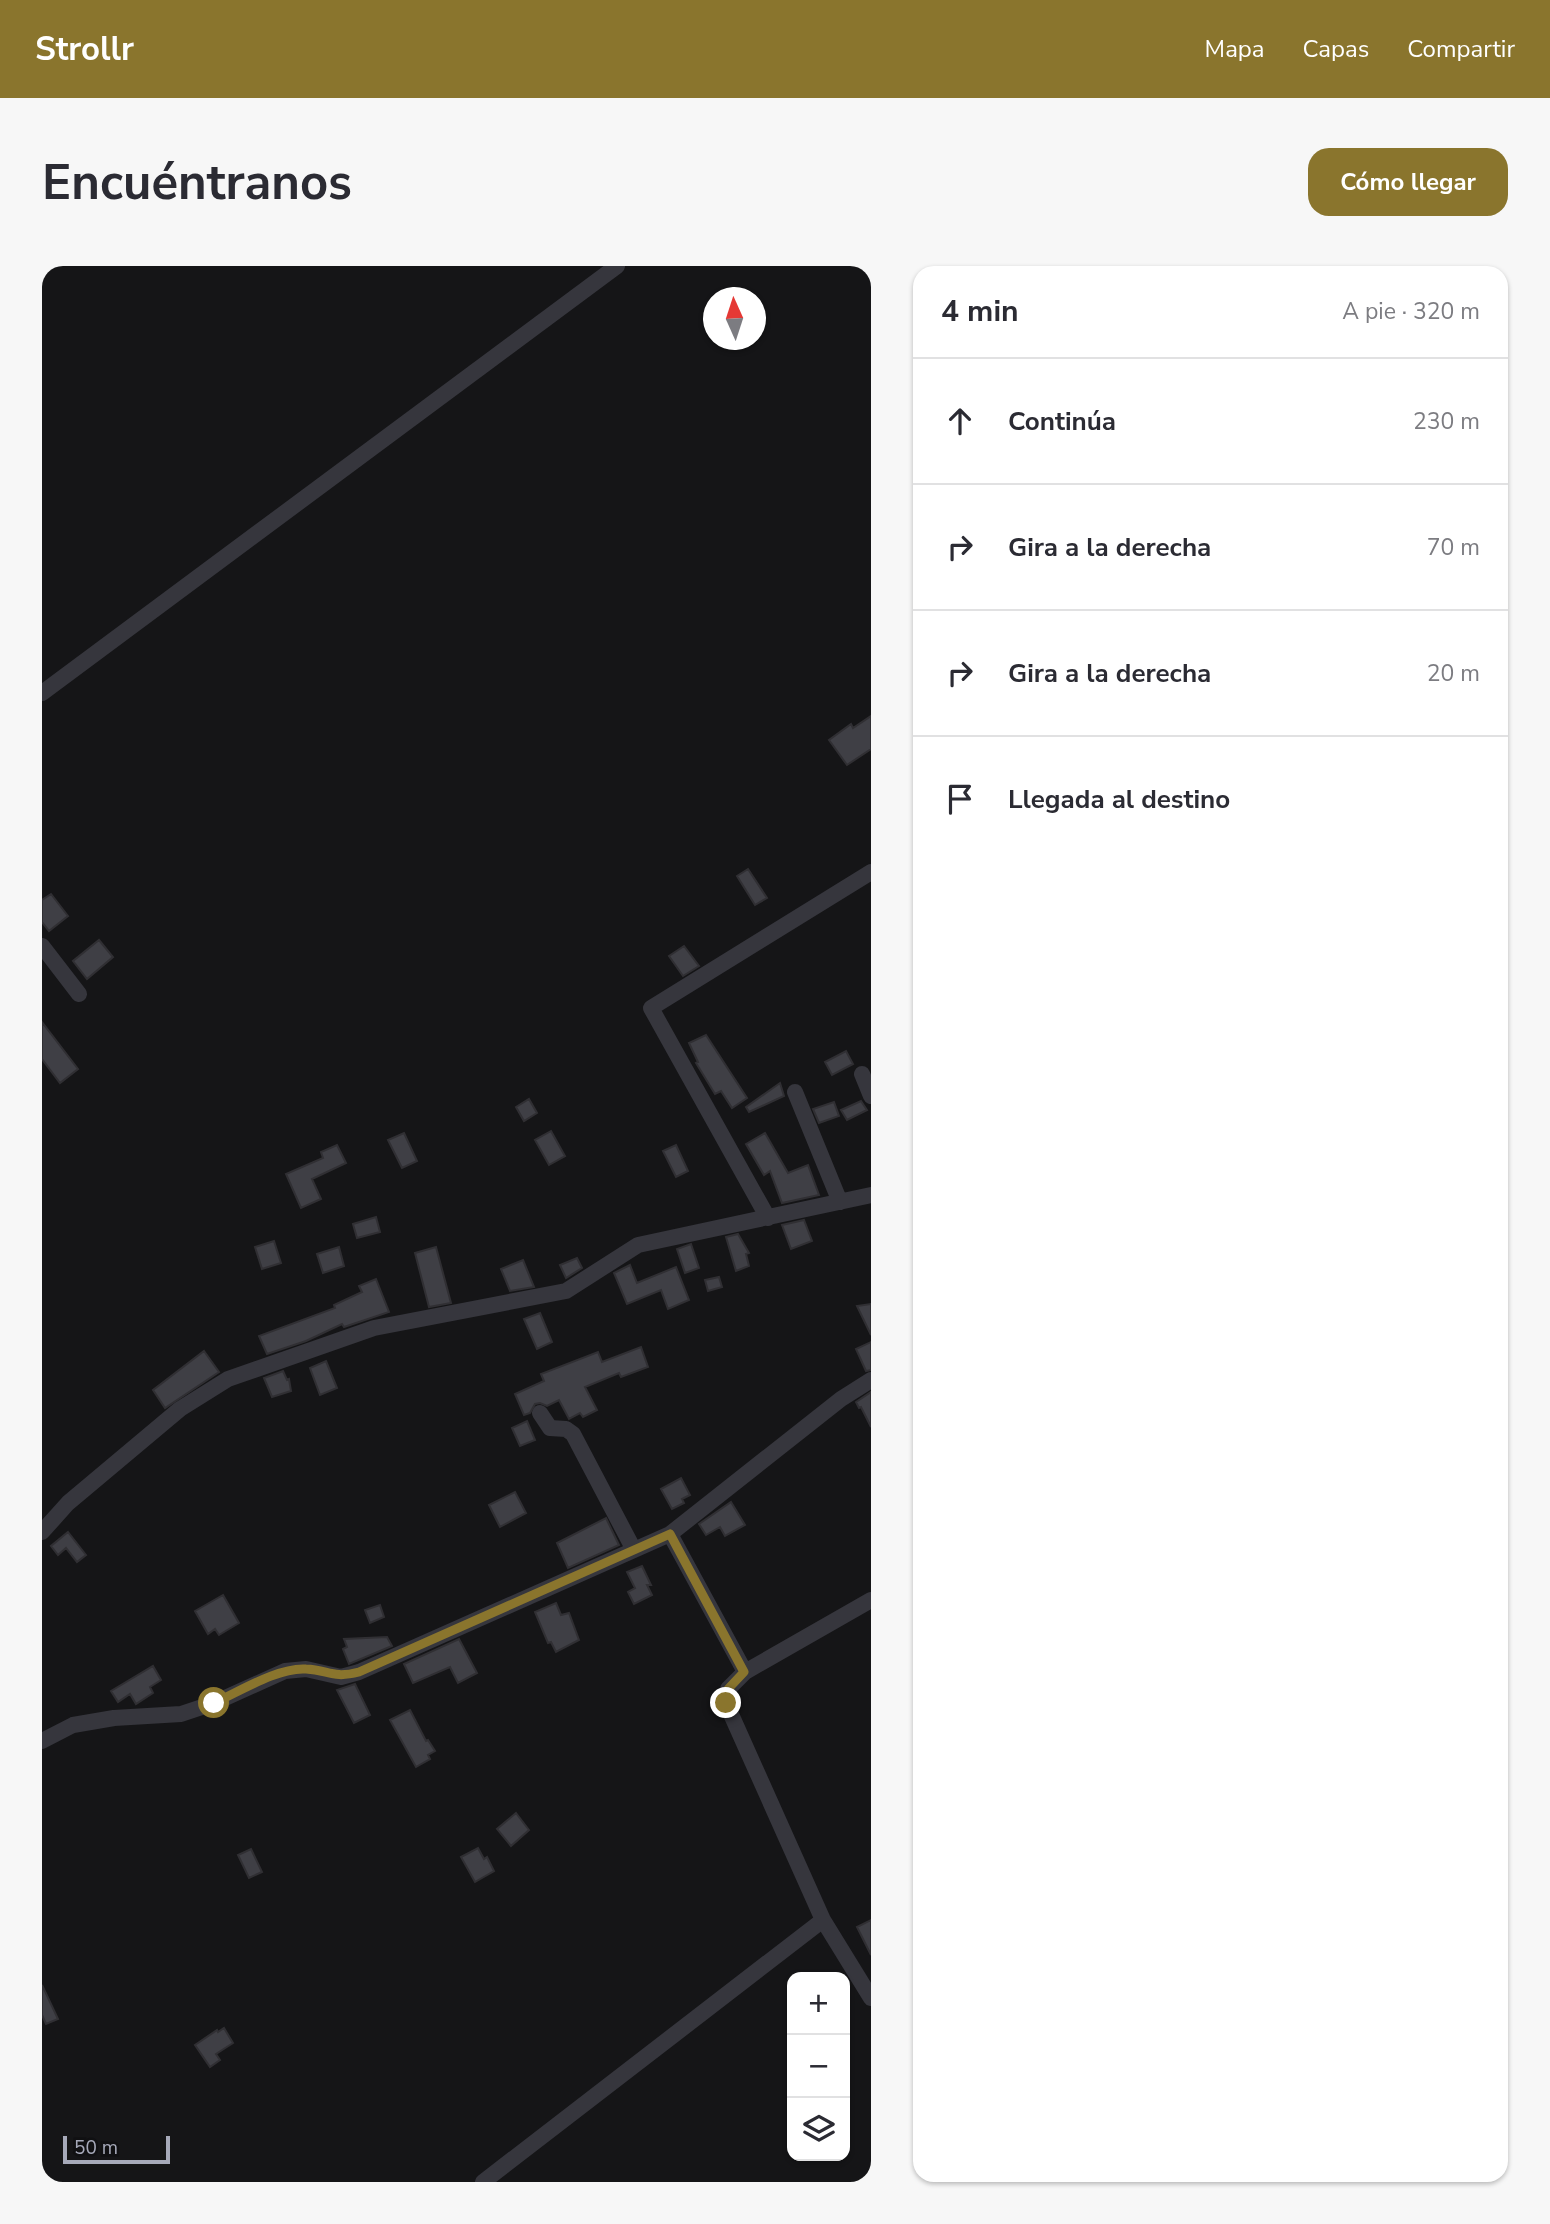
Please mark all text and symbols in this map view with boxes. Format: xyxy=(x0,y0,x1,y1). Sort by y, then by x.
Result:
text: Strollr xyxy=(35,27,134,72)
text: Mapa xyxy=(1205,33,1265,65)
text: Capas xyxy=(1303,33,1369,65)
text: Compartir xyxy=(1407,33,1515,65)
button: Cómo llegar xyxy=(1308,148,1508,216)
text: Encuéntranos xyxy=(42,149,352,216)
north arrow xyxy=(703,287,766,350)
text: 4 min xyxy=(941,291,1019,332)
text: A pie · 320 m xyxy=(1342,296,1480,327)
icon: ahead xyxy=(941,402,979,440)
text: Continúa xyxy=(1008,404,1116,439)
text: 230 m xyxy=(1413,406,1480,437)
icon: right xyxy=(941,528,979,566)
text: Gira a la derecha xyxy=(1008,530,1211,565)
text: 70 m xyxy=(1427,532,1480,563)
icon: right xyxy=(941,654,979,692)
text: Gira a la derecha xyxy=(1008,656,1211,691)
text: 20 m xyxy=(1427,658,1480,689)
icon: arrive xyxy=(941,780,979,818)
text: Llegada al destino xyxy=(1008,782,1230,817)
route start xyxy=(198,1687,229,1718)
route end xyxy=(710,1687,741,1718)
map controls xyxy=(787,1972,850,2161)
button: + xyxy=(787,1972,850,2035)
button: − xyxy=(787,2035,850,2098)
button: layers xyxy=(787,2098,850,2161)
scale bar xyxy=(63,2133,170,2165)
text: 50 m xyxy=(74,2135,118,2161)

